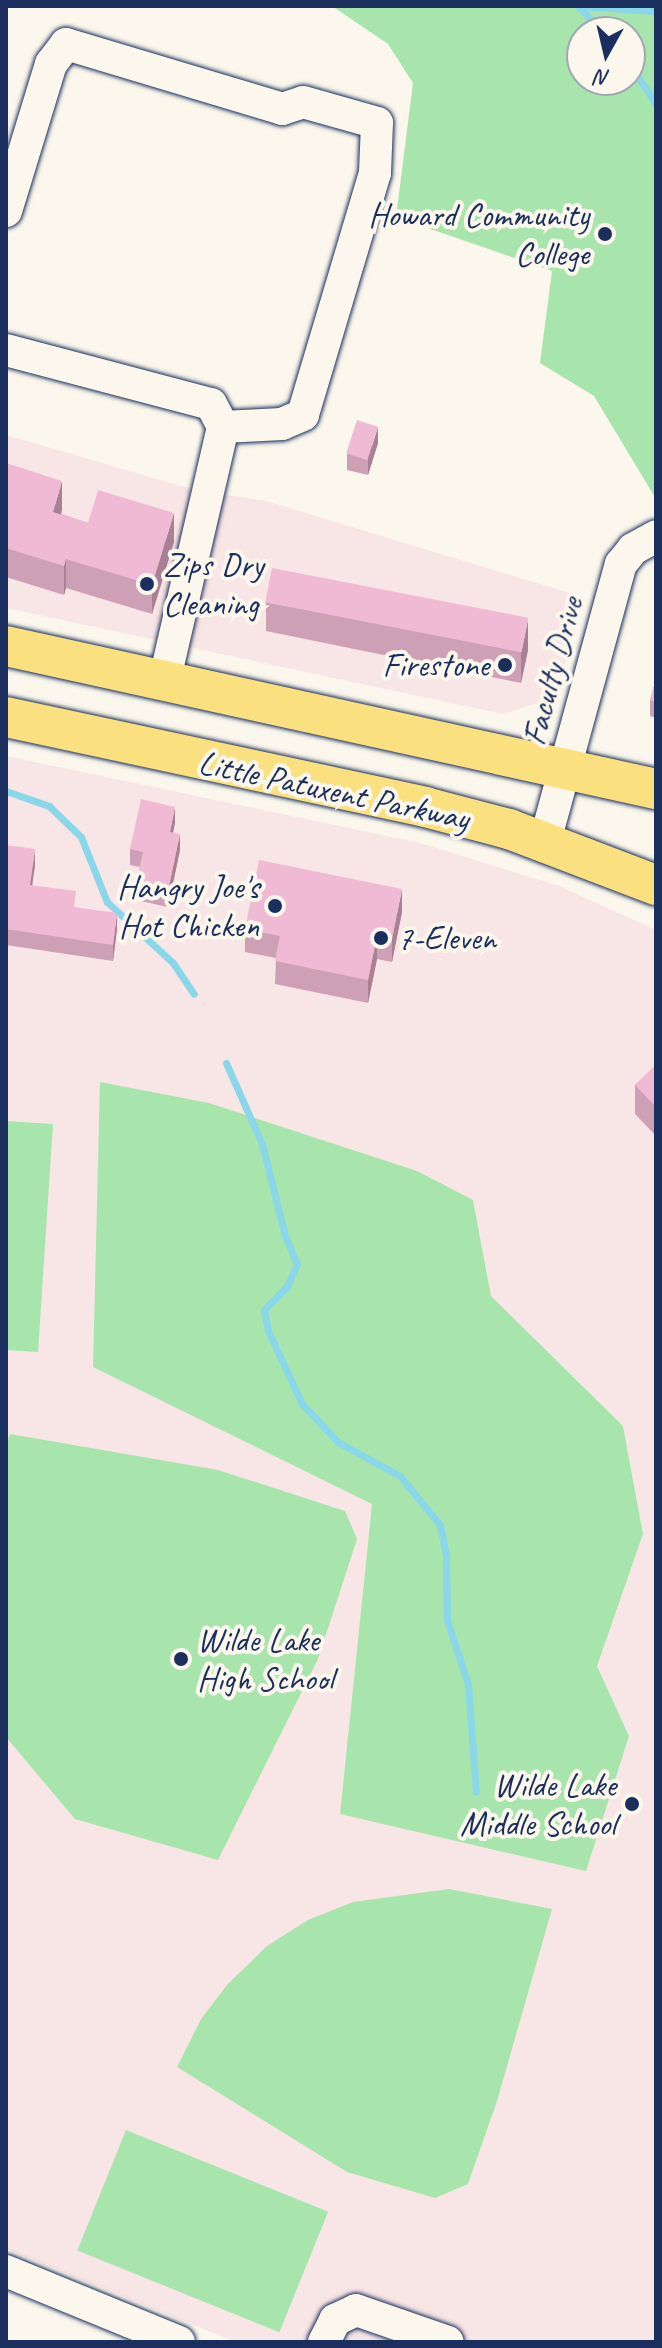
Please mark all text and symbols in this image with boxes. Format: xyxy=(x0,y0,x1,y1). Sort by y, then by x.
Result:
north arrow xyxy=(566,16,646,96)
text: N xyxy=(594,63,612,93)
place label: Howard Community College xyxy=(368,194,589,274)
marker: Howard Community College xyxy=(596,225,614,243)
place label: Zips Dry Cleaning xyxy=(163,544,264,624)
marker: Zips Dry Cleaning xyxy=(138,575,156,593)
street label: Faculty Drive xyxy=(513,592,591,750)
place label: Firestone xyxy=(382,645,489,685)
marker: Firestone xyxy=(496,656,514,674)
street label: Little Patuxent Parkway xyxy=(195,741,473,839)
place label: Hangry Joe's Hot Chicken xyxy=(117,866,259,946)
marker: Hangry Joe's Hot Chicken xyxy=(266,897,284,915)
place label: 7-Eleven xyxy=(397,918,496,958)
marker: 7-Eleven xyxy=(372,929,390,947)
place label: Wilde Lake High School xyxy=(197,1619,332,1698)
marker: Wilde Lake High School xyxy=(172,1650,190,1668)
place label: Wilde Lake Middle School xyxy=(460,1764,616,1844)
marker: Wilde Lake Middle School xyxy=(623,1795,641,1813)

